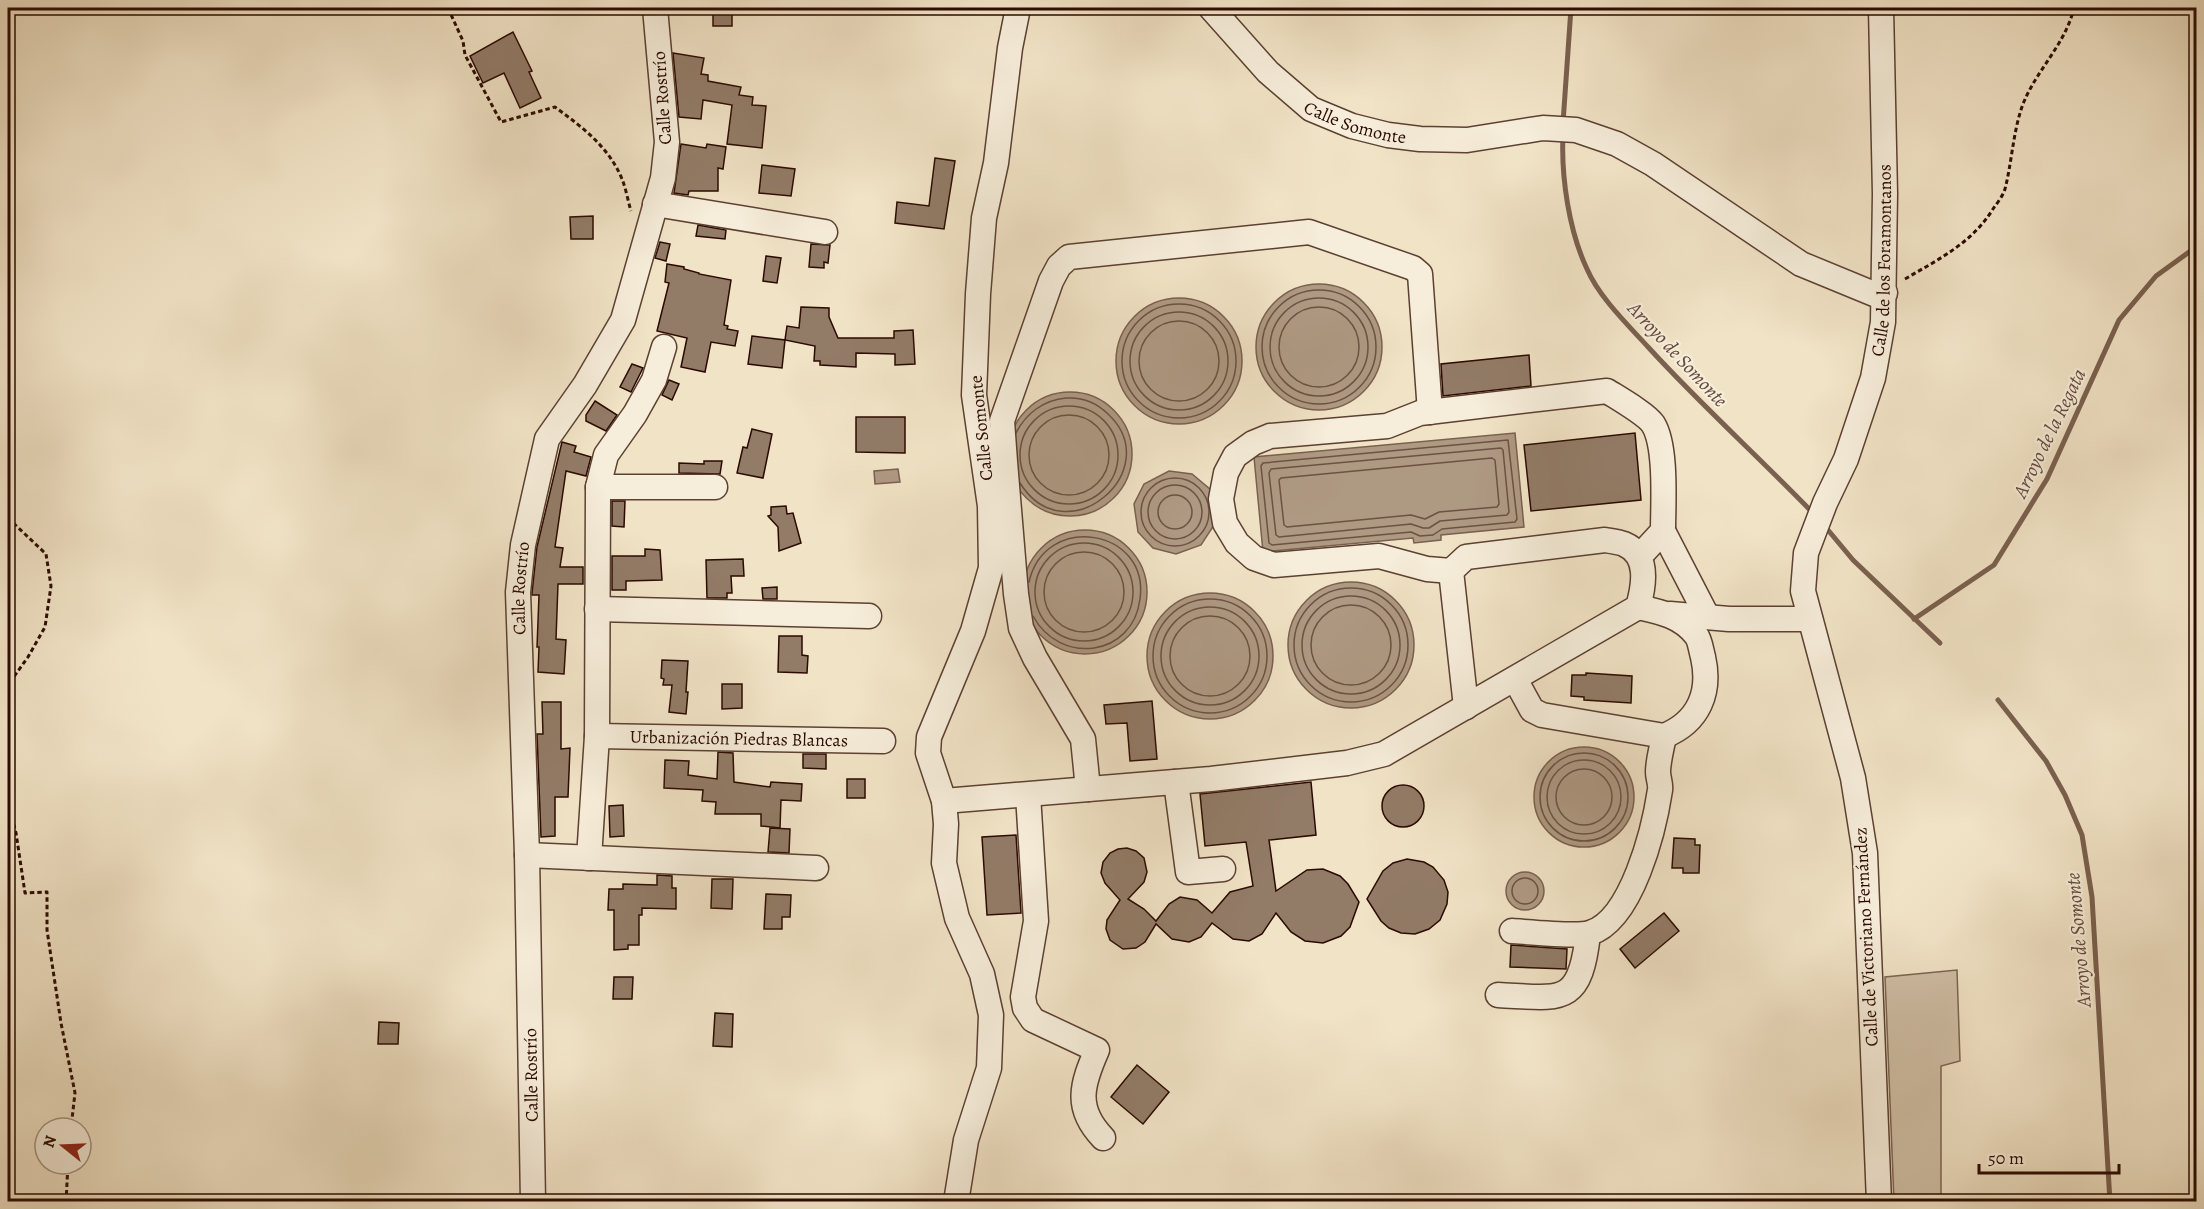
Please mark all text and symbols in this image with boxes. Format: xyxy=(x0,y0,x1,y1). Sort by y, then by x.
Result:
street label: Calle Rostrío xyxy=(647,50,677,146)
street label: Calle Somonte xyxy=(1298,96,1408,149)
street label: Calle de los Foramontanos xyxy=(1865,164,1897,358)
water label: Arroyo de Somonte xyxy=(1621,295,1734,413)
water label: Arroyo de la Regata xyxy=(2006,364,2092,503)
street label: Calle Somonte xyxy=(964,374,998,482)
street label: Calle Rostrío xyxy=(506,540,535,635)
street label: Urbanización Piedras Blancas xyxy=(630,725,848,752)
street label: Calle de Victoriano Fernández xyxy=(1848,827,1884,1047)
water label: Arroyo de Somonte xyxy=(2059,871,2098,1009)
street label: Calle Rostrío xyxy=(518,1028,544,1122)
north arrow xyxy=(33,1116,93,1176)
text: N xyxy=(37,1132,62,1151)
scale bar xyxy=(1979,1137,2118,1175)
text: 50 m xyxy=(1988,1146,2024,1170)

